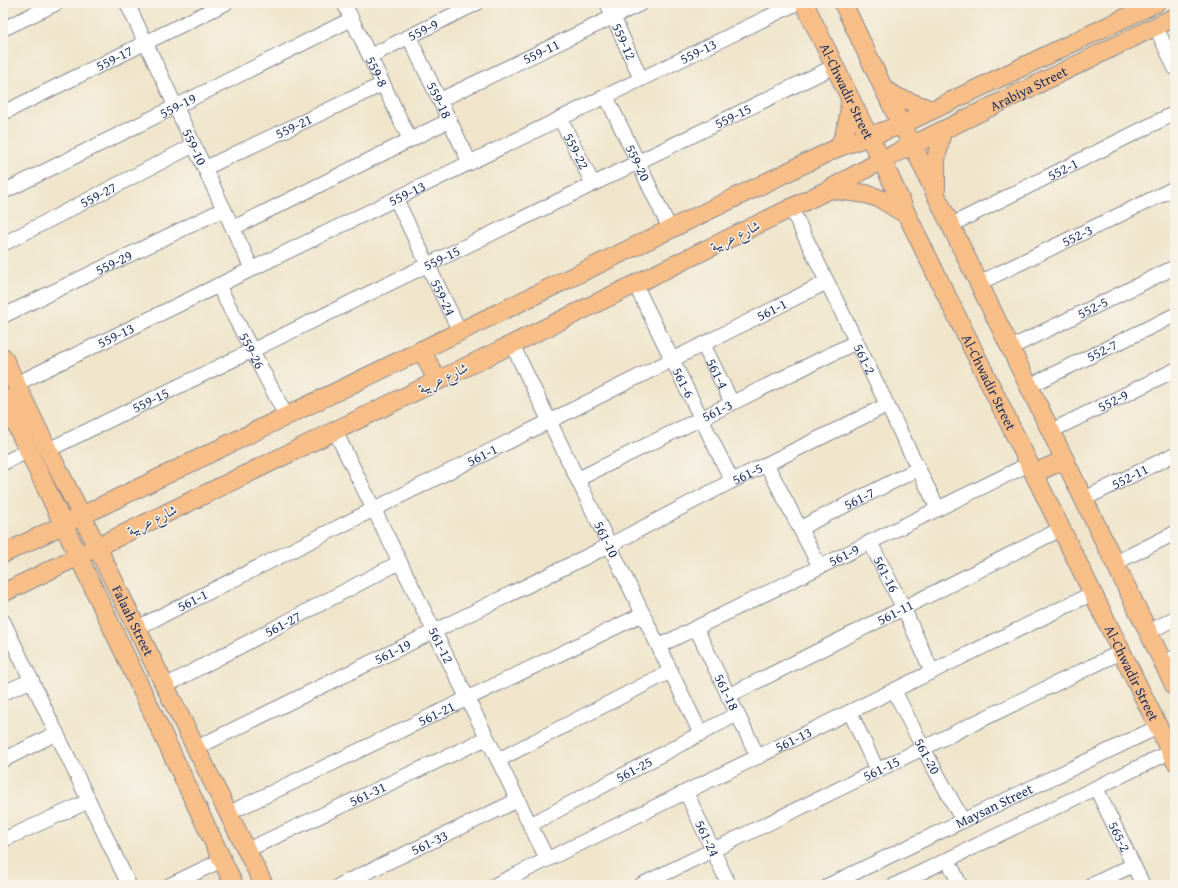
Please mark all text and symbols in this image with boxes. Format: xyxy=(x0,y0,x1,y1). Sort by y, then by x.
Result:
street label: 559-9 xyxy=(404,14,442,46)
street label: 559-12 xyxy=(607,20,641,63)
street label: 559-11 xyxy=(519,34,563,69)
street label: 559-13 xyxy=(676,34,720,69)
street label: Al-Chwadir Street xyxy=(815,40,879,143)
street label: 559-17 xyxy=(92,41,136,76)
street label: 559-8 xyxy=(361,53,393,90)
street label: Arabiya Street xyxy=(986,61,1071,116)
street label: 559-18 xyxy=(422,78,457,122)
street label: 559-19 xyxy=(156,88,200,123)
street label: 559-15 xyxy=(711,98,755,133)
street label: 559-21 xyxy=(272,109,315,143)
street label: 559-10 xyxy=(177,125,212,169)
street label: 559-22 xyxy=(559,129,594,173)
street label: 559-20 xyxy=(621,141,656,185)
street label: 552-1 xyxy=(1044,153,1082,185)
street label: 559-13 xyxy=(385,176,429,211)
street label: 559-27 xyxy=(76,177,120,213)
street label: شارع عربية xyxy=(707,215,764,258)
street label: 552-3 xyxy=(1058,220,1096,251)
street label: 559-15 xyxy=(420,240,463,275)
street label: 559-29 xyxy=(92,245,136,280)
street label: 559-24 xyxy=(426,276,461,319)
street label: 552-5 xyxy=(1074,291,1111,323)
street label: 561-1 xyxy=(753,294,790,326)
street label: 559-13 xyxy=(94,318,137,353)
street label: 559-26 xyxy=(234,329,270,373)
street label: Al-Chwadir Street xyxy=(957,331,1021,434)
street label: 552-7 xyxy=(1083,335,1121,367)
street label: 561-2 xyxy=(849,340,881,378)
street label: 561-4 xyxy=(702,355,734,393)
street label: شارع عربية xyxy=(415,357,472,400)
street label: 561-6 xyxy=(668,364,700,402)
street label: 559-15 xyxy=(129,383,172,417)
street label: 552-9 xyxy=(1094,384,1132,417)
street label: 561-3 xyxy=(698,394,736,426)
street label: 561-1 xyxy=(463,439,501,471)
street label: 561-5 xyxy=(729,457,766,489)
street label: 552-11 xyxy=(1108,459,1151,494)
street label: 561-7 xyxy=(840,482,878,515)
street label: شارع عربية xyxy=(124,499,181,542)
street label: 561-10 xyxy=(589,518,624,561)
street label: 561-9 xyxy=(825,539,863,571)
street label: 561-16 xyxy=(869,552,904,596)
street label: Falaah Street xyxy=(107,582,159,659)
street label: 561-1 xyxy=(174,584,211,616)
street label: 561-11 xyxy=(873,595,917,630)
street label: 561-27 xyxy=(261,606,305,642)
street label: Al-Chwadir Street xyxy=(1100,622,1164,725)
street label: 561-12 xyxy=(424,623,459,667)
street label: 561-19 xyxy=(371,634,415,669)
street label: 561-18 xyxy=(709,670,744,714)
street label: 561-21 xyxy=(415,696,458,731)
street label: 561-13 xyxy=(772,722,815,757)
street label: 561-20 xyxy=(910,734,946,778)
street label: 561-25 xyxy=(612,751,656,787)
street label: 561-15 xyxy=(859,751,903,786)
street label: 561-31 xyxy=(346,777,389,811)
street label: Maysan Street xyxy=(952,779,1036,833)
street label: 561-24 xyxy=(690,817,725,860)
street label: 565-2 xyxy=(1104,818,1135,855)
street label: 561-33 xyxy=(408,825,451,860)

